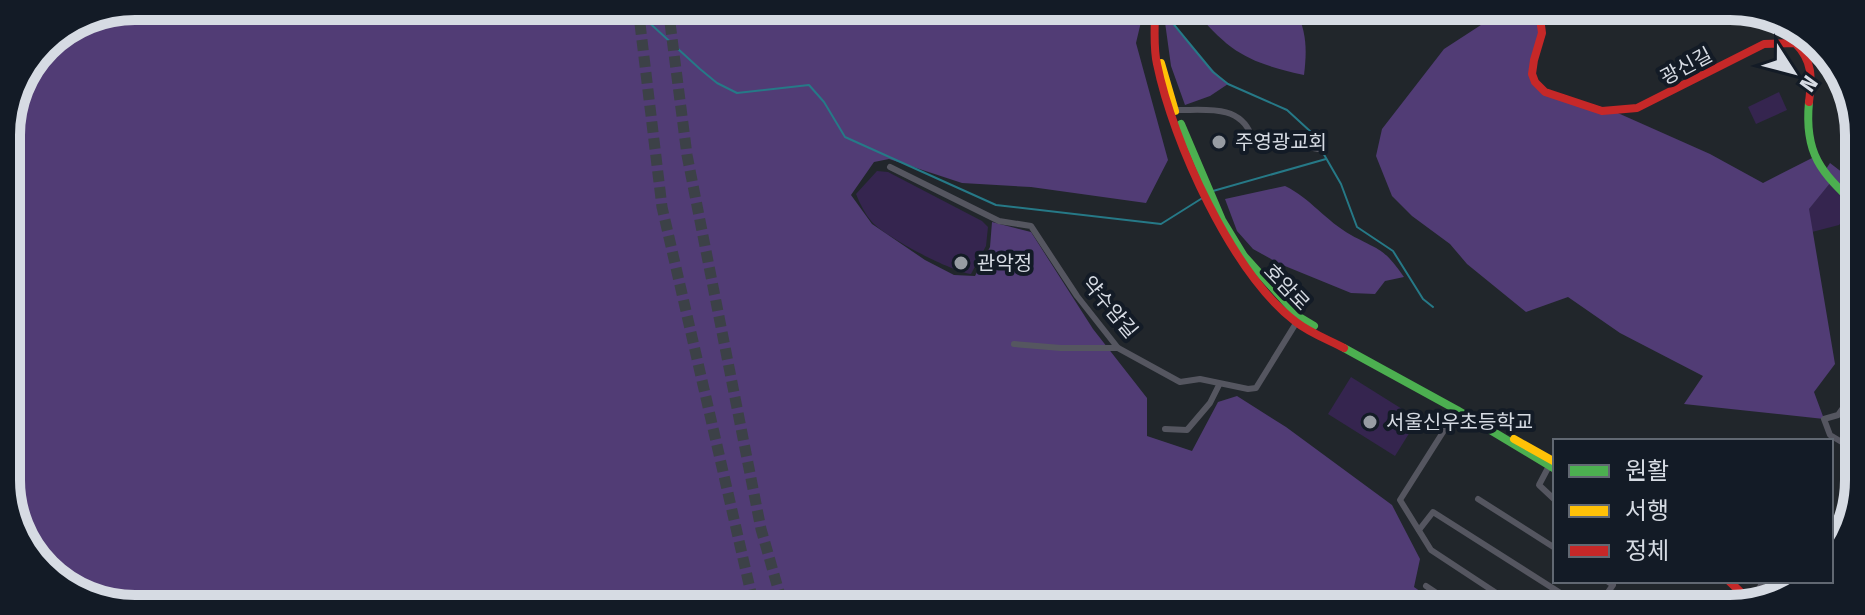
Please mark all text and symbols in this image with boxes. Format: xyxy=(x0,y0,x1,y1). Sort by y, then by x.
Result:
north arrow xyxy=(1753,32,1833,112)
street label: 광신길 xyxy=(1656,42,1716,90)
text: N xyxy=(1794,70,1824,97)
place label: 주영광교회 xyxy=(1235,130,1327,154)
marker: 주영광교회 xyxy=(1210,133,1228,151)
place label: 관악정 xyxy=(977,251,1032,275)
marker: 관악정 xyxy=(952,254,970,272)
street label: 호암로 xyxy=(1259,259,1315,315)
street label: 약수암길 xyxy=(1077,271,1143,343)
place label: 서울신우초등학교 xyxy=(1386,410,1533,434)
marker: 서울신우초등학교 xyxy=(1361,413,1379,431)
legend xyxy=(1553,439,1833,583)
text: 원활 xyxy=(1625,457,1669,485)
text: 서행 xyxy=(1625,497,1669,525)
text: 정체 xyxy=(1625,537,1669,565)

